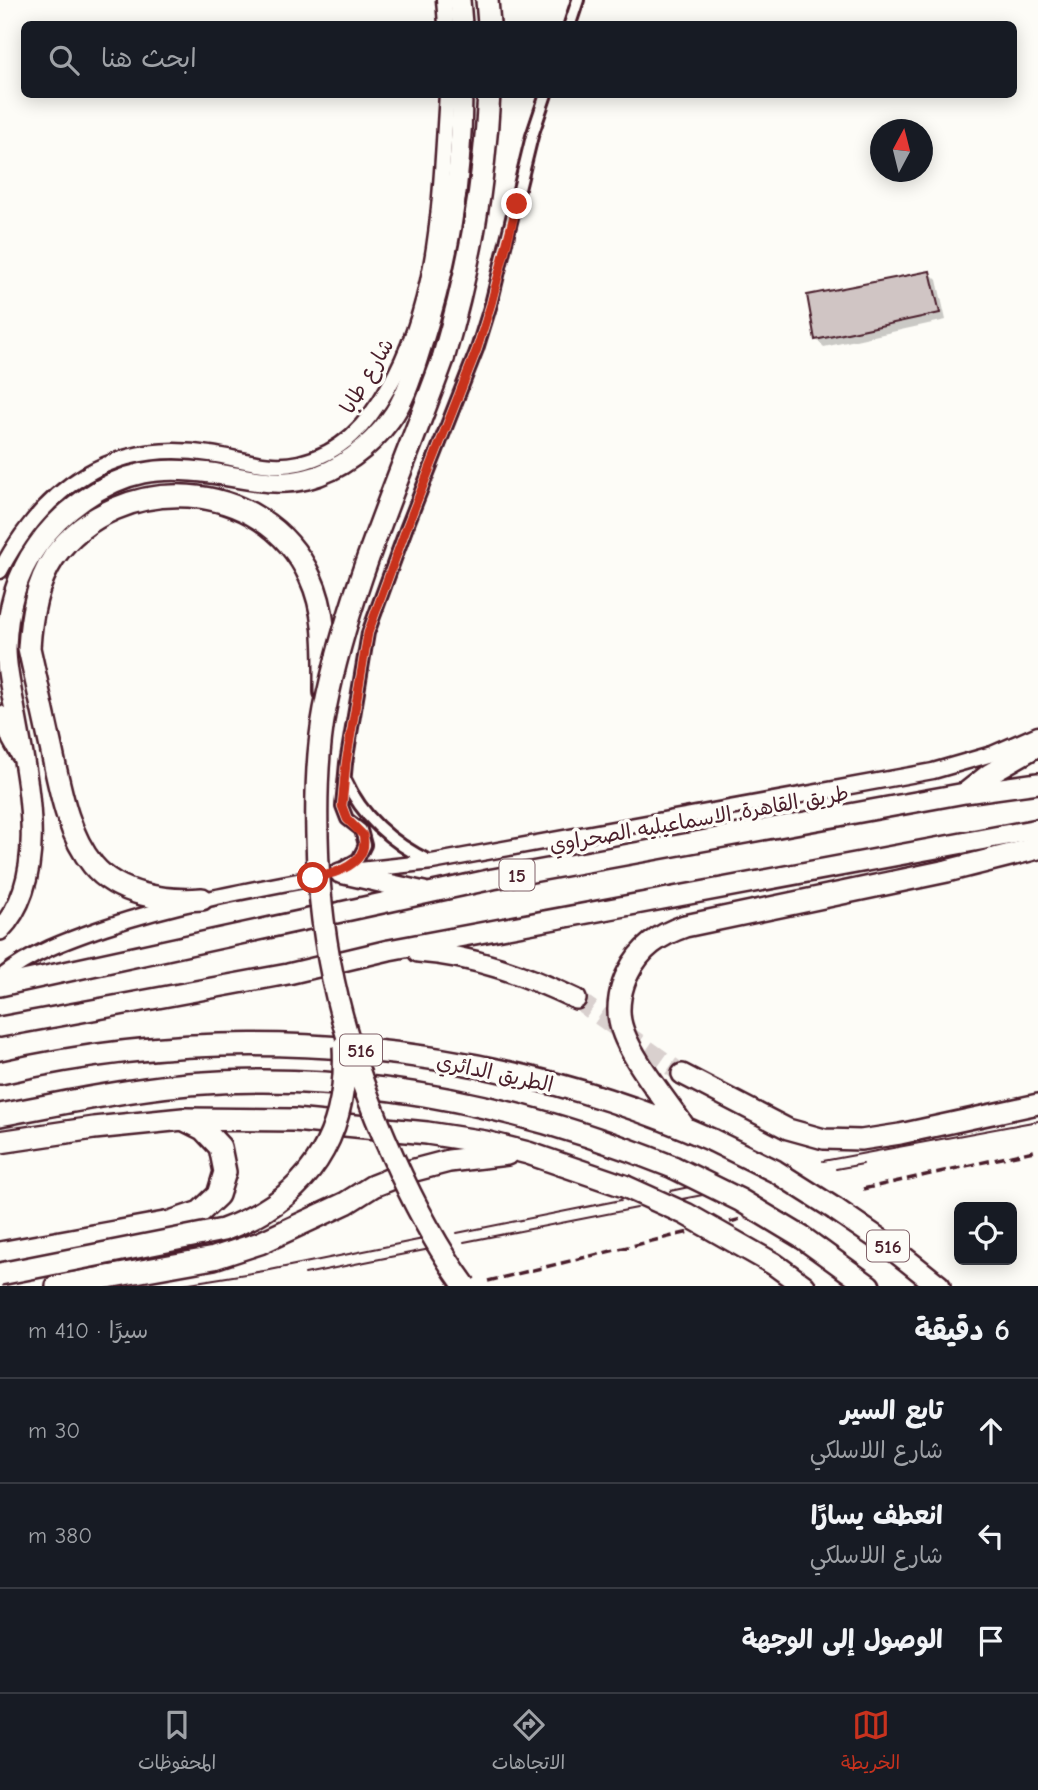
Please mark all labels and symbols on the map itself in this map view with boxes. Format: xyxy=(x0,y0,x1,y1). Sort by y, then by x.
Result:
north arrow xyxy=(870,119,933,182)
route end xyxy=(501,188,532,219)
street label: شارع طابا xyxy=(335,334,401,419)
street label: طريق القاهرة, الاسماعيليه الصحراوي xyxy=(547,781,851,860)
road number: 15 xyxy=(500,860,534,890)
route start xyxy=(297,862,328,893)
road number: 516 xyxy=(340,1034,382,1066)
street label: الطريق الدائري xyxy=(434,1049,556,1100)
road number: 516 xyxy=(867,1230,909,1262)

